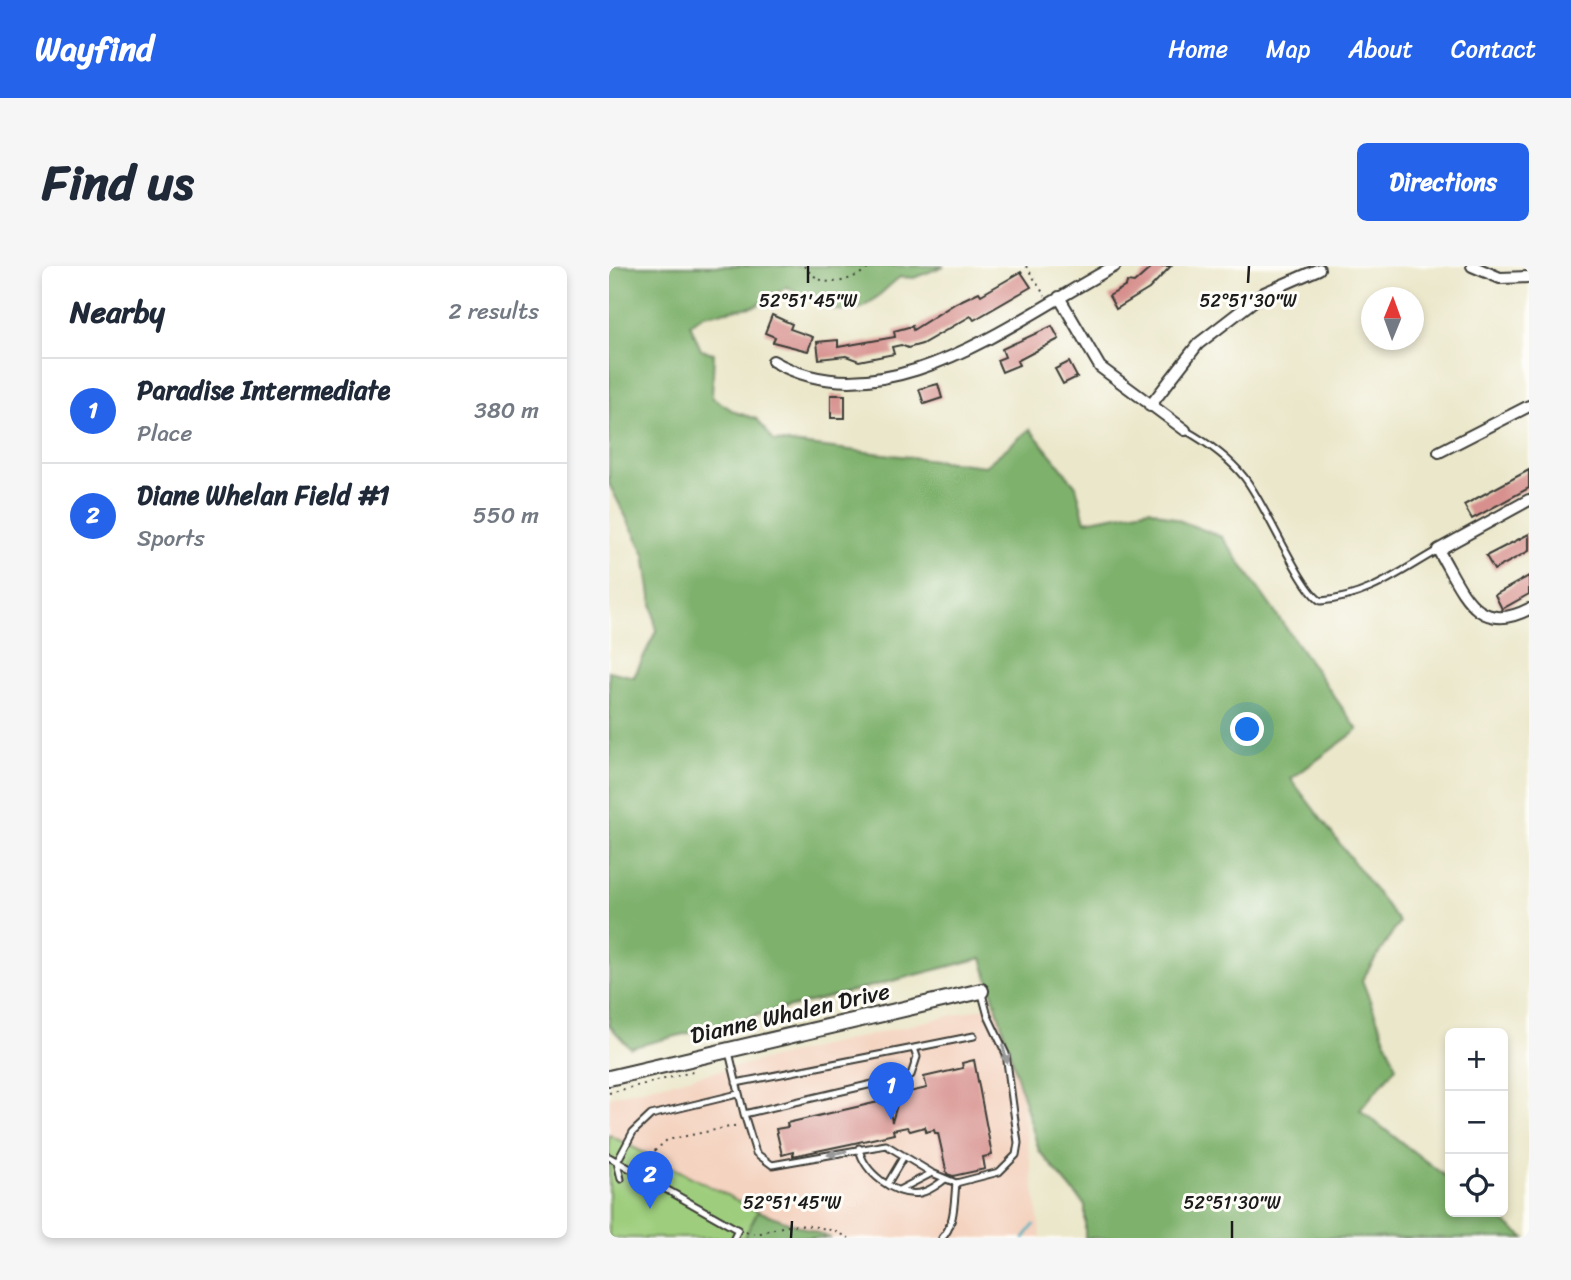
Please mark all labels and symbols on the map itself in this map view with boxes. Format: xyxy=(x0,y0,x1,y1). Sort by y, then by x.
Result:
text: 52°51'45"W xyxy=(759,285,858,317)
text: 52°51'30"W xyxy=(1199,285,1298,317)
north arrow xyxy=(1361,287,1424,350)
your location xyxy=(1230,712,1264,746)
street label: Dianne Whalen Drive xyxy=(686,971,894,1056)
one-way arrow xyxy=(1000,1044,1011,1066)
pin: 1 xyxy=(868,1062,914,1120)
one-way arrow xyxy=(826,1147,848,1158)
pin: 2 xyxy=(627,1151,673,1209)
text: 52°51'45"W xyxy=(743,1187,842,1219)
text: 52°51'30"W xyxy=(1183,1187,1282,1219)

